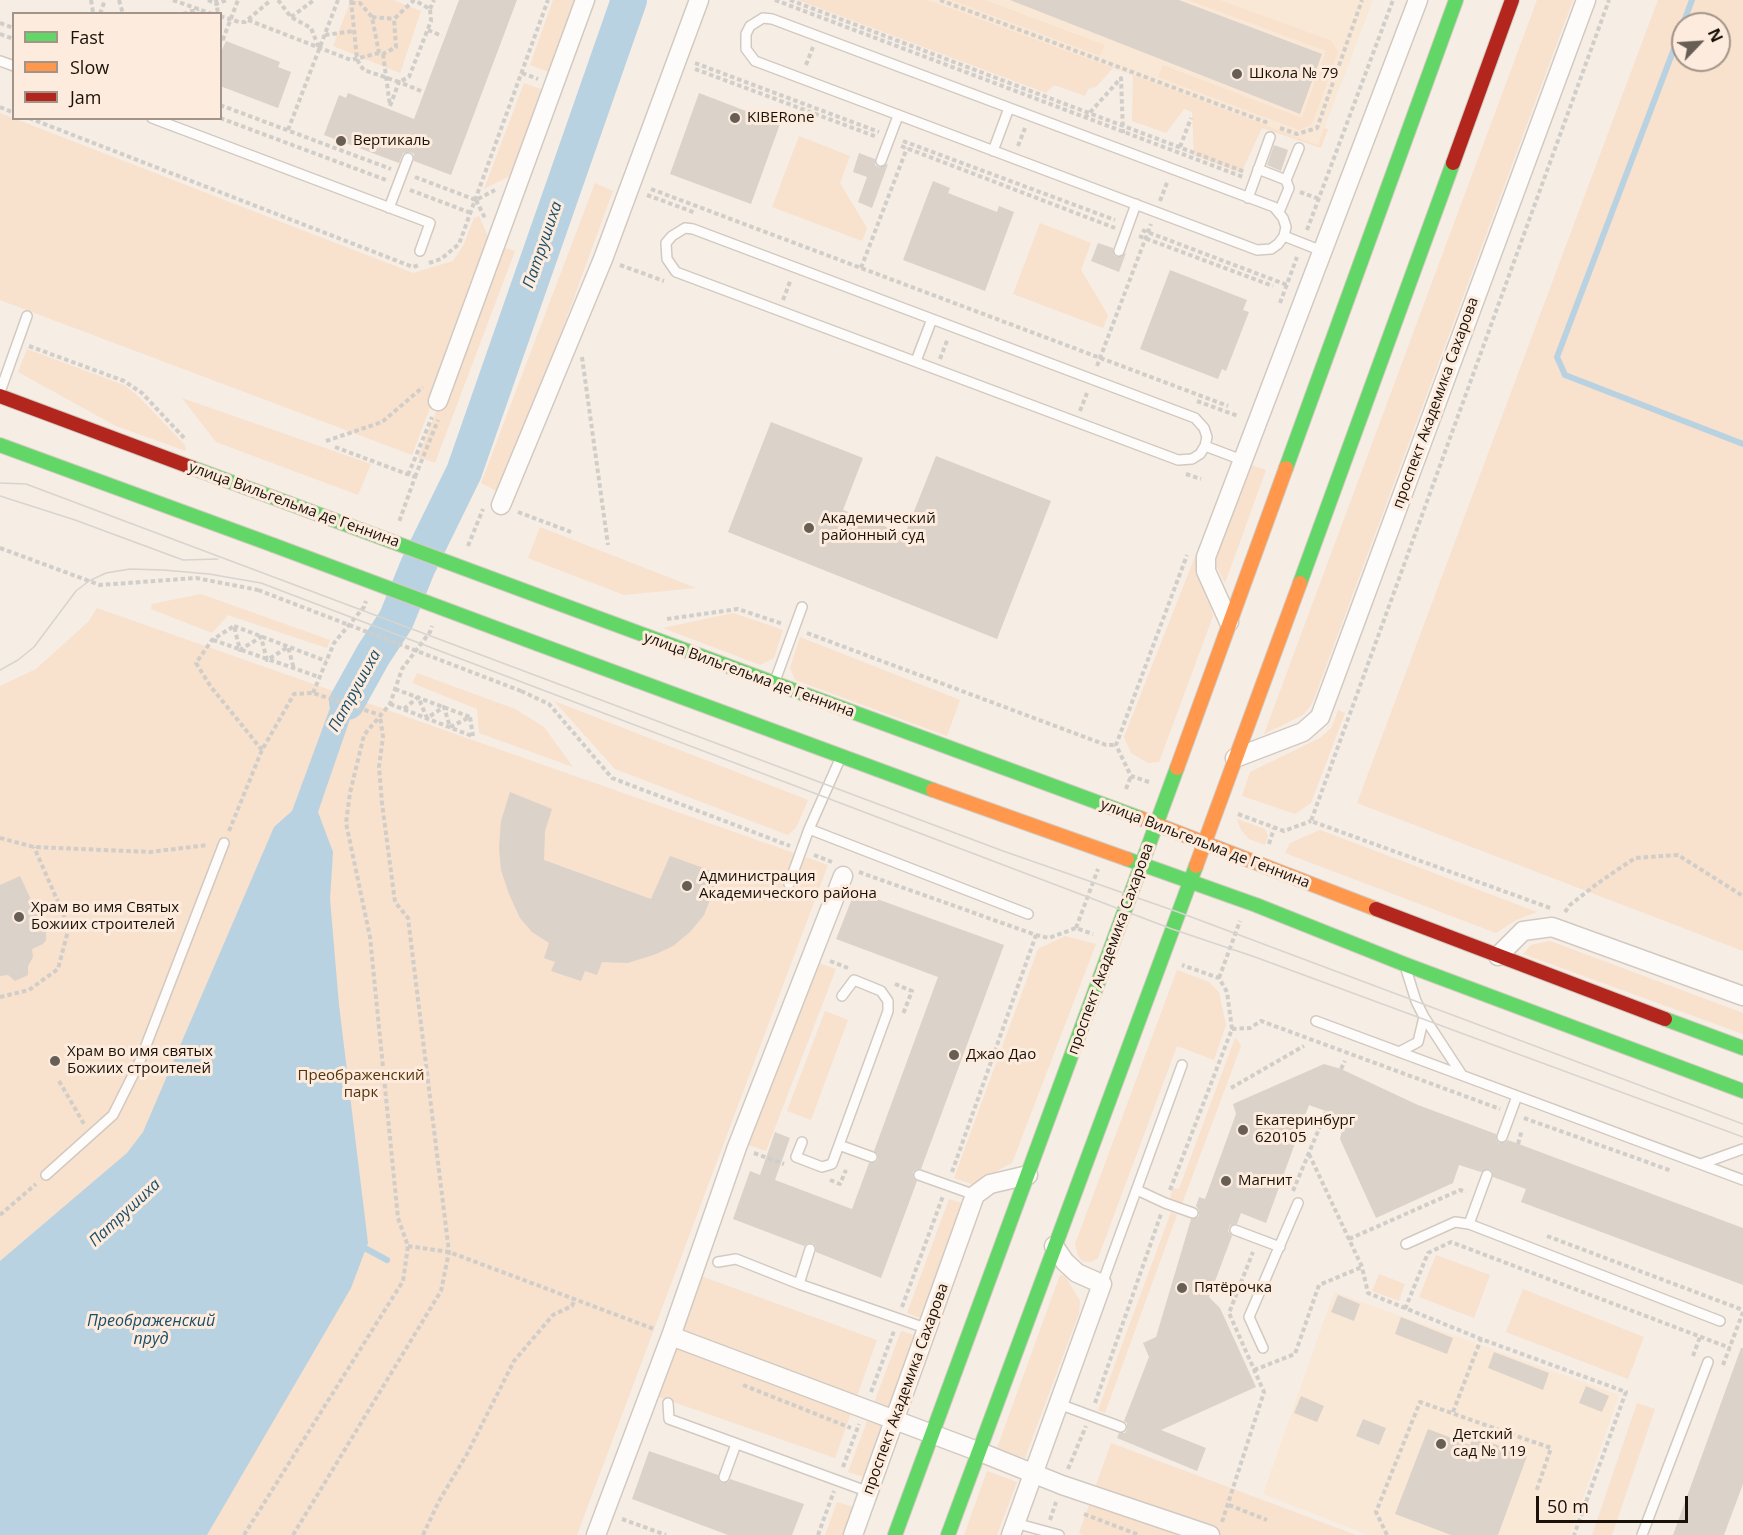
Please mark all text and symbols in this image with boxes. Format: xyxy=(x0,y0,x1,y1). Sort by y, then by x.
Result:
legend xyxy=(12,12,222,120)
north arrow xyxy=(1671,12,1731,72)
text: Fast xyxy=(70,25,104,49)
text: N xyxy=(1703,25,1728,46)
text: Slow xyxy=(70,55,109,79)
place label: Школа № 79 xyxy=(1249,65,1338,83)
marker: Школа № 79 xyxy=(1230,67,1244,81)
text: Jam xyxy=(70,85,102,109)
place label: KIBERone xyxy=(747,109,814,127)
marker: KIBERone xyxy=(728,111,742,125)
place label: Вертикаль xyxy=(353,132,430,150)
marker: Вертикаль xyxy=(334,134,348,148)
water label: Патрушиха xyxy=(519,199,567,291)
street label: проспект Академика Сахарова xyxy=(1389,295,1483,511)
street label: улица Вильгельма де Геннина xyxy=(186,458,402,552)
place label: Академический районный суд xyxy=(821,510,936,545)
marker: Академический районный суд xyxy=(802,521,816,535)
street label: улица Вильгельма де Геннина xyxy=(641,628,857,722)
water label: Патрушиха xyxy=(325,647,385,735)
street label: улица Вильгельма де Геннина xyxy=(1098,796,1312,892)
street label: проспект Академика Сахарова xyxy=(1064,841,1158,1057)
place label: Администрация Академического района xyxy=(699,868,877,903)
marker: Администрация Академического района xyxy=(680,879,694,893)
place label: Храм во имя Святых Божиих строителей xyxy=(31,899,179,934)
marker: Храм во имя Святых Божиих строителей xyxy=(12,910,26,924)
place label: Храм во имя святых Божиих строителей xyxy=(67,1043,213,1078)
place label: Джао Дао xyxy=(966,1046,1036,1064)
marker: Джао Дао xyxy=(947,1048,961,1062)
marker: Храм во имя святых Божиих строителей xyxy=(48,1054,62,1068)
park label: Преображенский парк xyxy=(298,1067,424,1102)
place label: Екатеринбург 620105 xyxy=(1255,1112,1355,1147)
marker: Екатеринбург 620105 xyxy=(1236,1123,1250,1137)
place label: Магнит xyxy=(1238,1172,1292,1190)
marker: Магнит xyxy=(1219,1174,1233,1188)
water label: Патрушиха xyxy=(85,1175,165,1251)
place label: Пятёрочка xyxy=(1194,1279,1272,1297)
street label: проспект Академика Сахарова xyxy=(859,1281,953,1497)
marker: Пятёрочка xyxy=(1175,1281,1189,1295)
water label: Преображенский пруд xyxy=(87,1311,215,1349)
place label: Детский сад № 119 xyxy=(1453,1426,1526,1461)
marker: Детский сад № 119 xyxy=(1434,1437,1448,1451)
scale bar xyxy=(1539,1484,1690,1522)
text: 50 m xyxy=(1547,1494,1589,1518)

